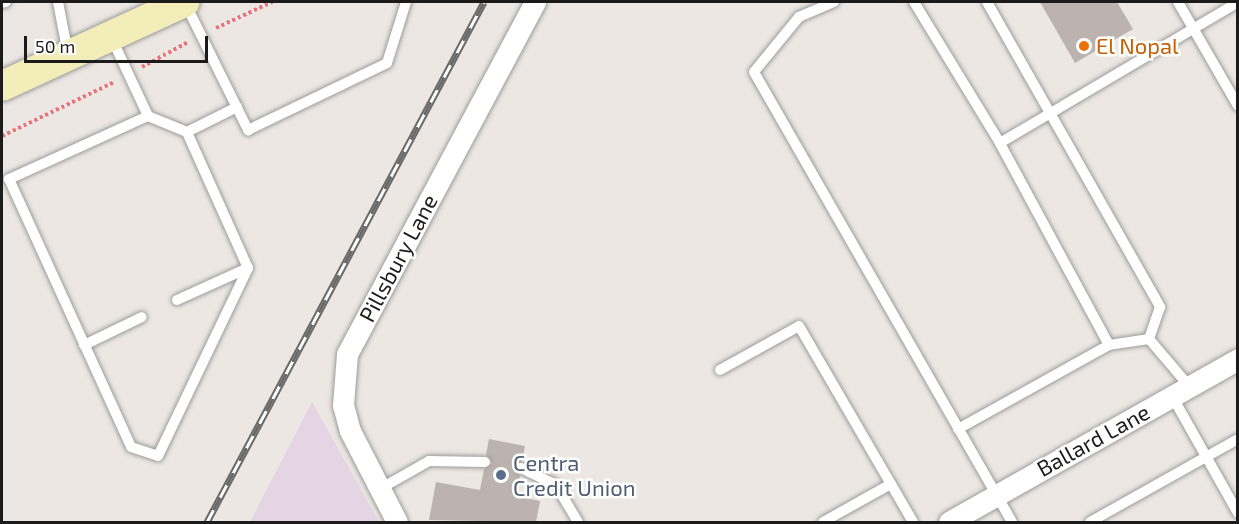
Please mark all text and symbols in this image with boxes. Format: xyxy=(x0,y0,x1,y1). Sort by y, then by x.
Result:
scale bar xyxy=(27,24,212,62)
place label: El Nopal xyxy=(1096,33,1179,59)
text: 50 m xyxy=(35,35,75,57)
marker: El Nopal xyxy=(1077,39,1091,53)
street label: Pillsbury Lane xyxy=(353,190,443,326)
street label: Ballard Lane xyxy=(1032,398,1154,482)
place label: Centra Credit Union xyxy=(513,449,635,500)
marker: Centra Credit Union xyxy=(494,468,508,482)

